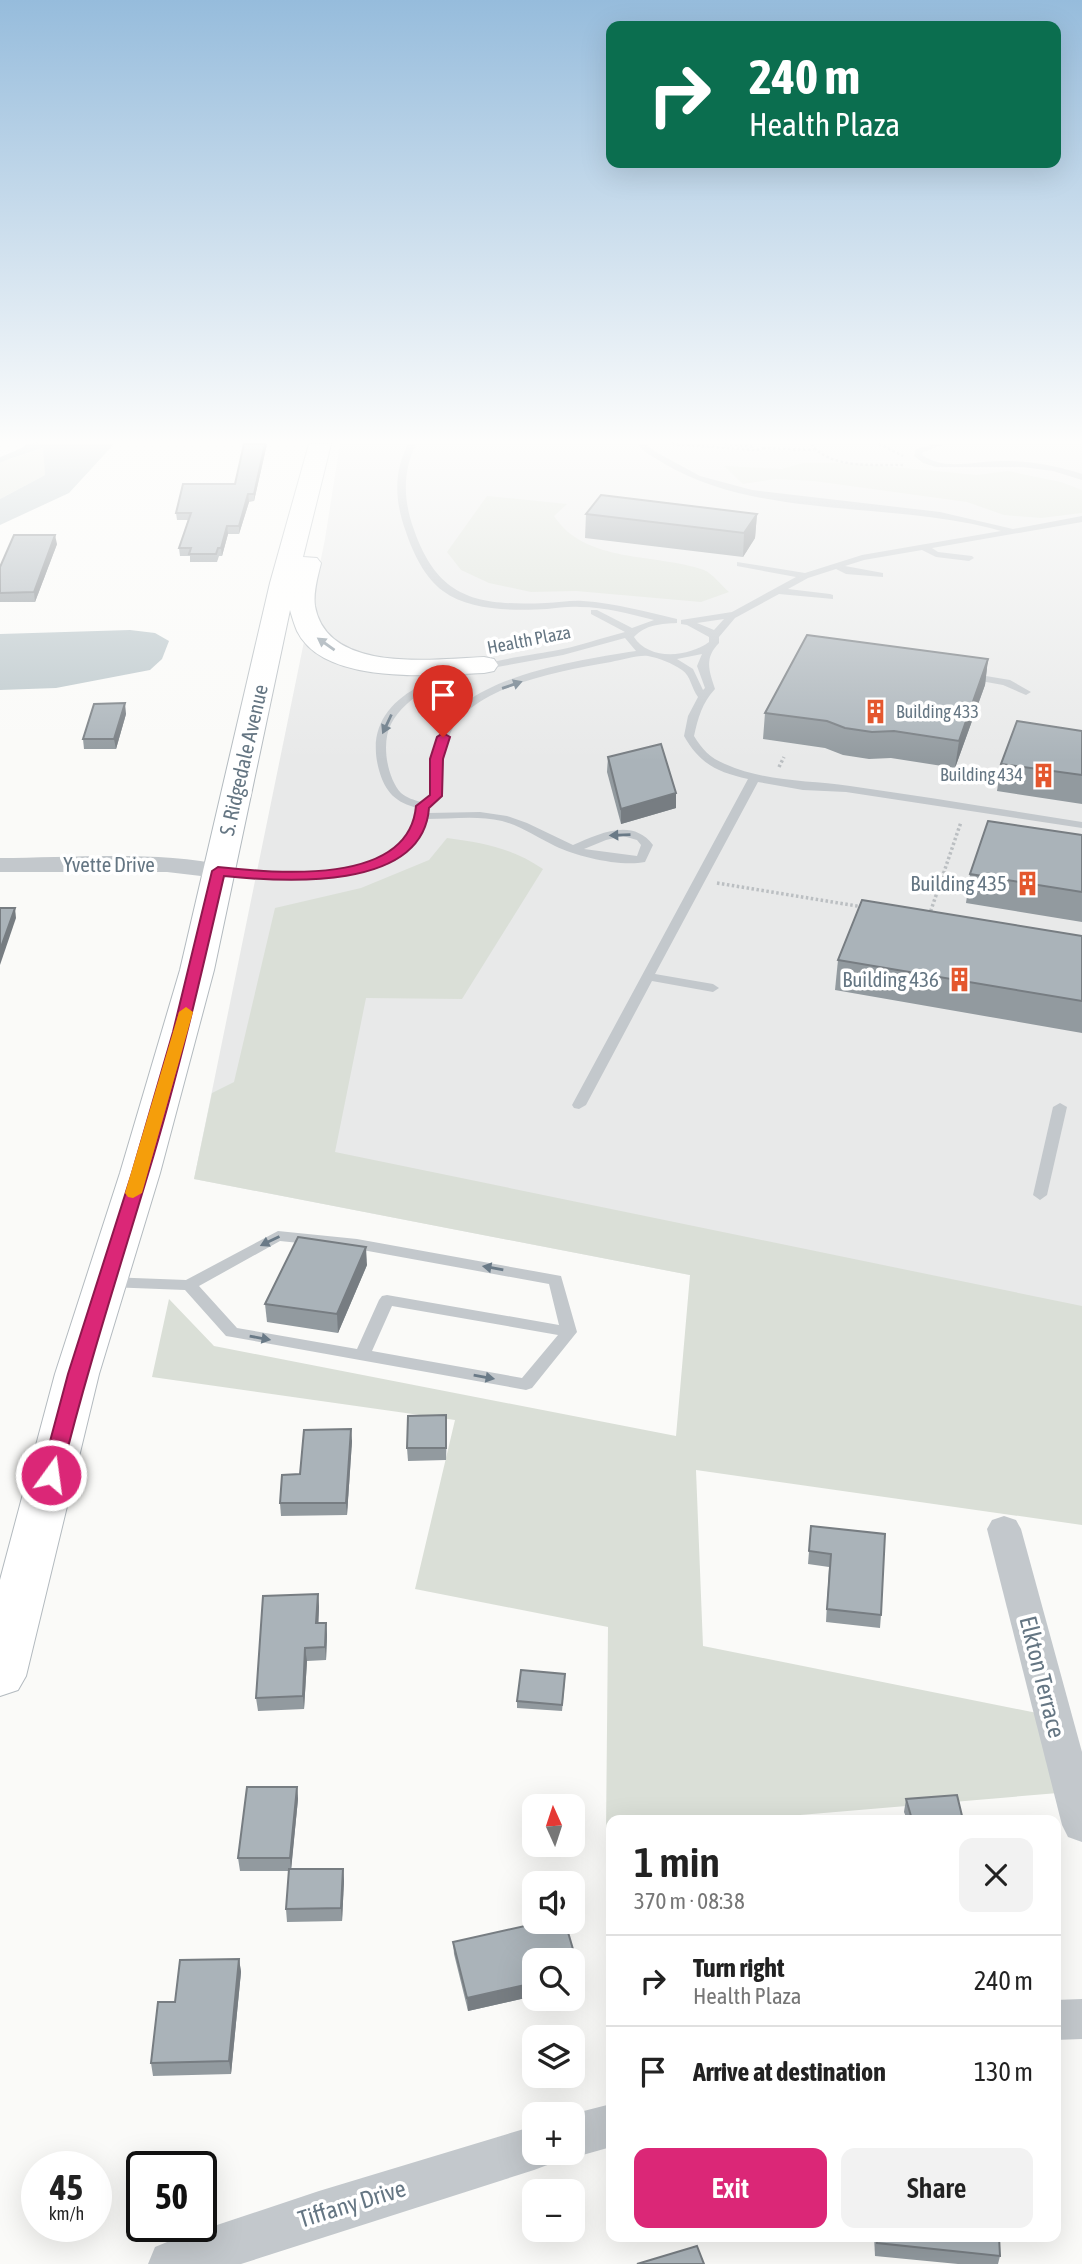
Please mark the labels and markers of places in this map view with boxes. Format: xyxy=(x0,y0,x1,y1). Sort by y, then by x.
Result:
pin xyxy=(413,665,473,737)
building icon: Building 433 xyxy=(862,698,890,726)
place label: Building 433 xyxy=(896,701,979,722)
building icon: Building 434 xyxy=(1029,761,1057,789)
place label: Building 434 xyxy=(940,764,1023,785)
building icon: Building 435 xyxy=(1013,870,1041,898)
place label: Building 435 xyxy=(910,871,1007,895)
building icon: Building 436 xyxy=(945,966,973,994)
place label: Building 436 xyxy=(842,967,939,991)

